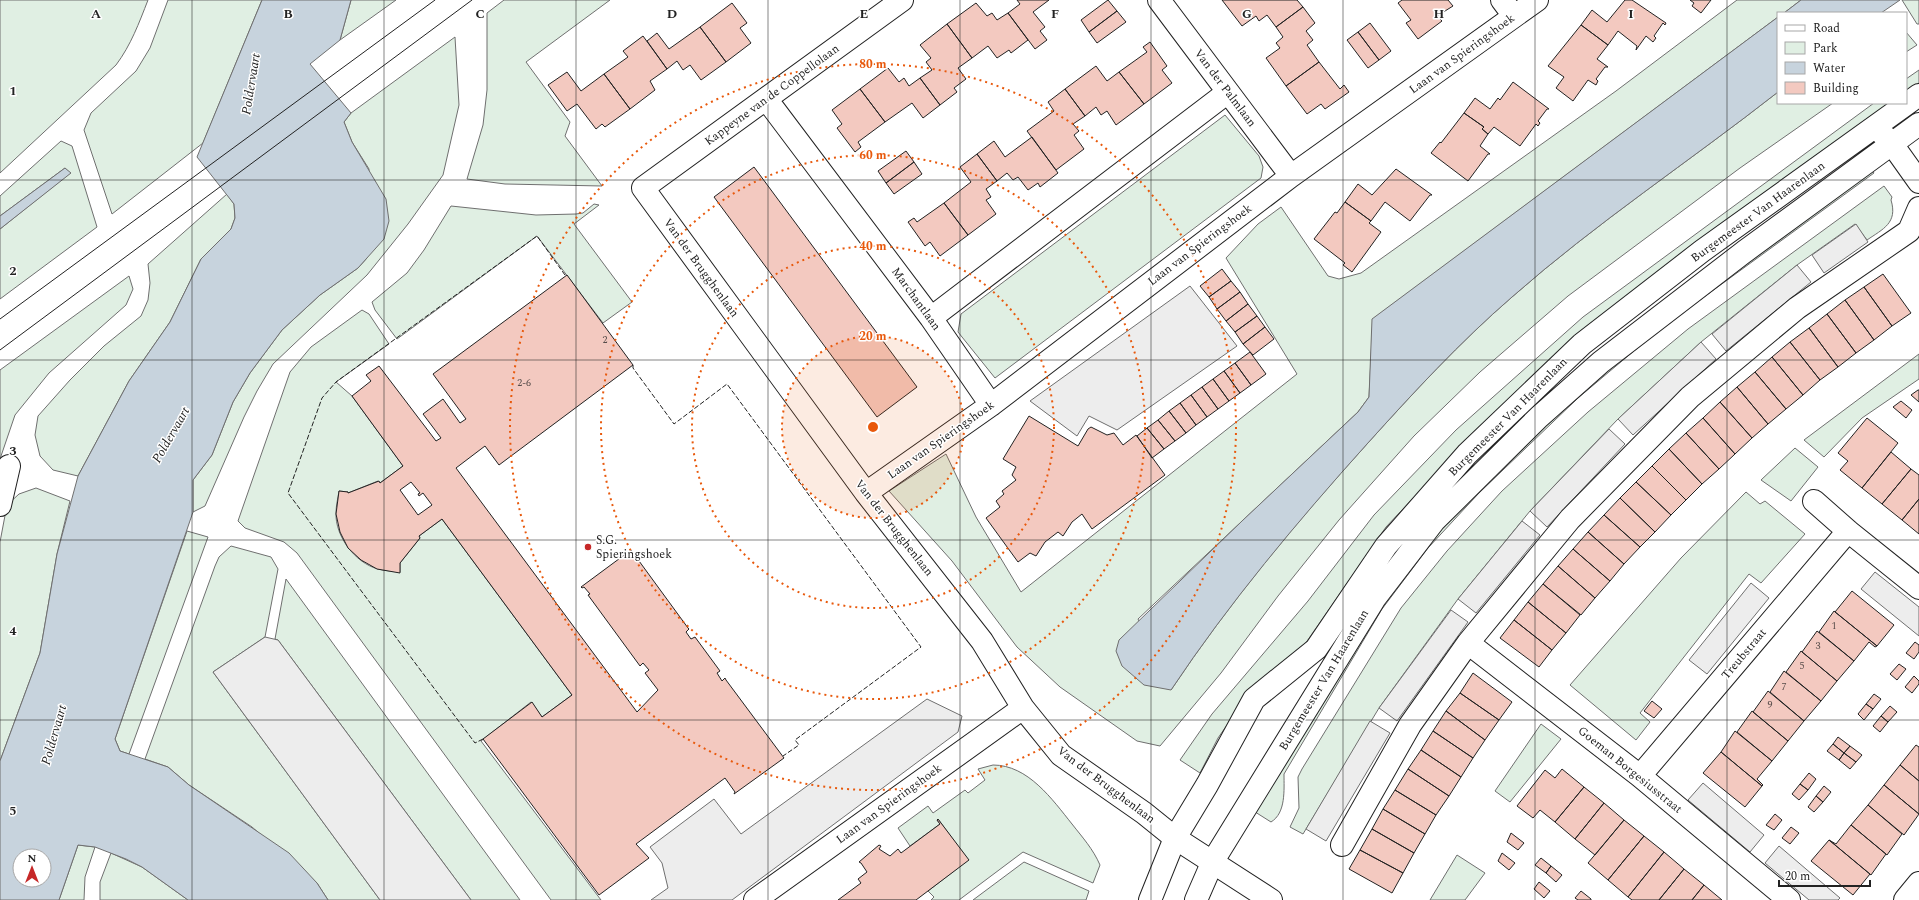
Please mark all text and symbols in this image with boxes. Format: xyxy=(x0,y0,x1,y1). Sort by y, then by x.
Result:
text: A xyxy=(91,4,101,24)
text: B xyxy=(283,4,293,24)
text: C xyxy=(475,4,485,24)
text: D xyxy=(667,4,677,24)
text: E xyxy=(860,4,869,24)
text: F xyxy=(1051,4,1059,24)
text: G xyxy=(1242,4,1252,24)
text: H xyxy=(1434,4,1445,24)
text: I xyxy=(1628,4,1634,24)
street label: Laan van Spieringshoek xyxy=(1405,9,1519,99)
legend xyxy=(1777,12,1907,104)
text: Road xyxy=(1813,19,1840,38)
street label: Kappeyne van de Coppellolaan xyxy=(701,39,843,151)
text: Park xyxy=(1813,39,1838,58)
street label: Van der Palmlaan xyxy=(1189,45,1261,131)
water label: Poldervaart xyxy=(236,51,266,116)
text: 80 m xyxy=(859,55,887,74)
text: Water xyxy=(1813,59,1845,78)
text: Building xyxy=(1813,79,1859,98)
text: 1 xyxy=(9,81,17,101)
text: 60 m xyxy=(859,146,887,165)
street label: Burgemeester Van Haarenlaan xyxy=(1687,157,1829,267)
street label: Laan van Spieringshoek xyxy=(1144,199,1257,291)
street label: Van der Brugghenlaan xyxy=(658,214,744,322)
text: 40 m xyxy=(859,237,887,256)
text: 2 xyxy=(9,261,17,281)
street label: Marchantlaan xyxy=(887,263,945,335)
text: 20 m xyxy=(859,327,887,346)
house number: 2 xyxy=(603,332,608,348)
street label: Burgemeester Van Haarenlaan xyxy=(1444,353,1572,481)
house number: 2-6 xyxy=(517,375,531,391)
street label: Laan van Spieringshoek xyxy=(884,396,999,484)
water label: Poldervaart xyxy=(147,402,196,467)
centre of rings xyxy=(866,420,880,434)
text: 3 xyxy=(9,441,17,461)
street label: Van der Brugghenlaan xyxy=(850,475,938,581)
place label: S.G. Spieringshoek xyxy=(596,531,672,564)
marker: S.G. Spieringshoek xyxy=(583,542,593,552)
street label: Burgemeester Van Haarenlaan xyxy=(1274,606,1374,754)
house number: 1 xyxy=(1832,618,1837,634)
text: 4 xyxy=(9,621,17,641)
street label: Treubstraat xyxy=(1717,624,1771,684)
house number: 3 xyxy=(1816,638,1821,654)
house number: 5 xyxy=(1800,658,1805,674)
house number: 7 xyxy=(1782,679,1787,695)
house number: 9 xyxy=(1768,697,1773,713)
water label: Poldervaart xyxy=(36,702,72,767)
street label: Goeman Borgesiusstraat xyxy=(1573,722,1687,818)
street label: Van der Brugghenlaan xyxy=(1053,742,1159,828)
street label: Laan van Spieringshoek xyxy=(832,759,946,849)
text: 5 xyxy=(9,801,17,821)
north arrow xyxy=(12,848,52,888)
text: N xyxy=(28,850,37,867)
scale bar xyxy=(1779,862,1870,888)
text: 20 m xyxy=(1785,867,1810,886)

